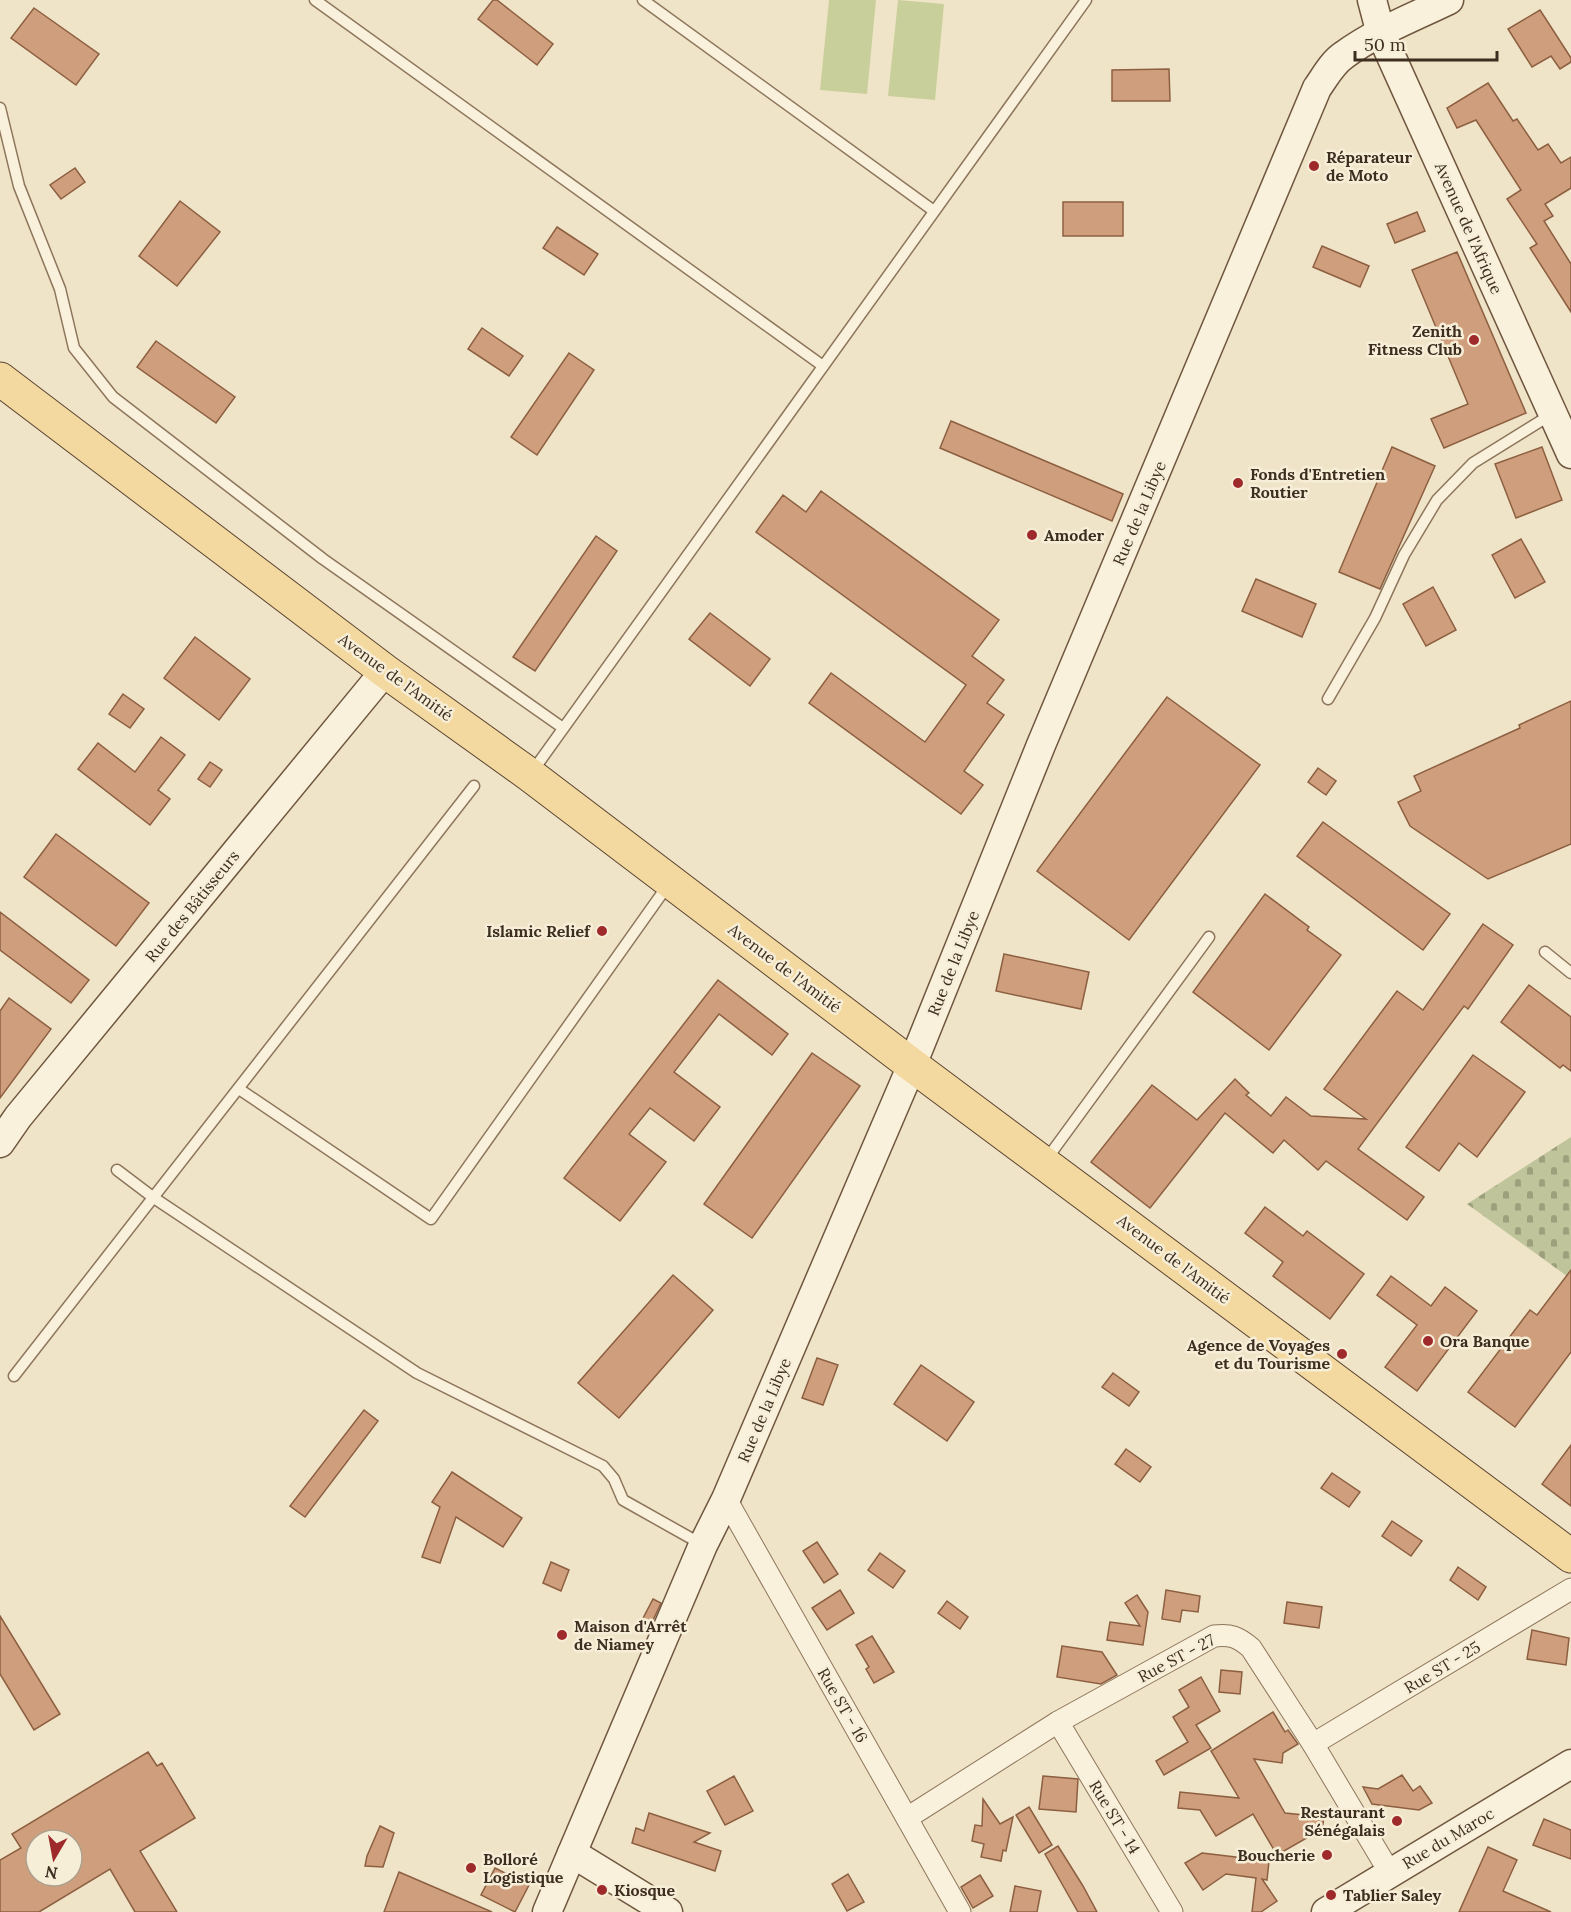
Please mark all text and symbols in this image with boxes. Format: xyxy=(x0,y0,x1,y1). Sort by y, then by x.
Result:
scale bar xyxy=(1355,24,1498,62)
text: 50 m xyxy=(1364,33,1406,56)
place label: Réparateur de Moto xyxy=(1326,147,1412,185)
street label: Avenue de l'Afrique xyxy=(1431,158,1507,297)
marker: Réparateur de Moto xyxy=(1307,159,1321,173)
place label: Zenith Fitness Club xyxy=(1368,321,1462,359)
marker: Zenith Fitness Club xyxy=(1467,333,1481,347)
street label: Rue de la Libye xyxy=(1108,457,1170,568)
place label: Fonds d'Entretien Routier xyxy=(1250,464,1385,502)
marker: Fonds d'Entretien Routier xyxy=(1231,476,1245,490)
place label: Amoder xyxy=(1044,525,1105,545)
marker: Amoder xyxy=(1025,528,1039,542)
street label: Avenue de l'Amitié xyxy=(334,628,457,725)
street label: Rue des Bâtisseurs xyxy=(141,846,243,966)
street label: Rue de la Libye xyxy=(923,907,983,1019)
street label: Avenue de l'Amitié xyxy=(724,918,846,1017)
place label: Islamic Relief xyxy=(486,921,591,941)
marker: Islamic Relief xyxy=(595,924,609,938)
street label: Avenue de l'Amitié xyxy=(1113,1209,1235,1308)
place label: Ora Banque xyxy=(1440,1331,1530,1351)
marker: Ora Banque xyxy=(1421,1334,1435,1348)
place label: Agence de Voyages et du Tourisme xyxy=(1187,1335,1330,1373)
marker: Agence de Voyages et du Tourisme xyxy=(1335,1347,1349,1361)
street label: Rue de la Libye xyxy=(733,1354,795,1465)
place label: Maison d'Arrêt de Niamey xyxy=(574,1616,687,1654)
marker: Maison d'Arrêt de Niamey xyxy=(555,1628,569,1642)
street label: Rue ST - 27 xyxy=(1134,1629,1218,1687)
street label: Rue ST - 25 xyxy=(1400,1636,1484,1698)
street label: Rue ST - 16 xyxy=(814,1664,872,1746)
street label: Rue ST - 14 xyxy=(1085,1776,1145,1858)
place label: Restaurant Sénégalais xyxy=(1300,1802,1385,1840)
street label: Rue du Maroc xyxy=(1399,1803,1497,1873)
marker: Restaurant Sénégalais xyxy=(1390,1814,1404,1828)
north arrow xyxy=(24,1828,84,1888)
place label: Boucherie xyxy=(1237,1845,1315,1865)
marker: Boucherie xyxy=(1320,1848,1334,1862)
place label: Bolloré Logistique xyxy=(483,1849,564,1887)
marker: Bolloré Logistique xyxy=(464,1861,478,1875)
text: N xyxy=(44,1862,59,1884)
place label: Kiosque xyxy=(614,1880,675,1900)
marker: Kiosque xyxy=(595,1883,609,1897)
place label: Tablier Saley xyxy=(1343,1885,1442,1905)
marker: Tablier Saley xyxy=(1324,1888,1338,1902)

